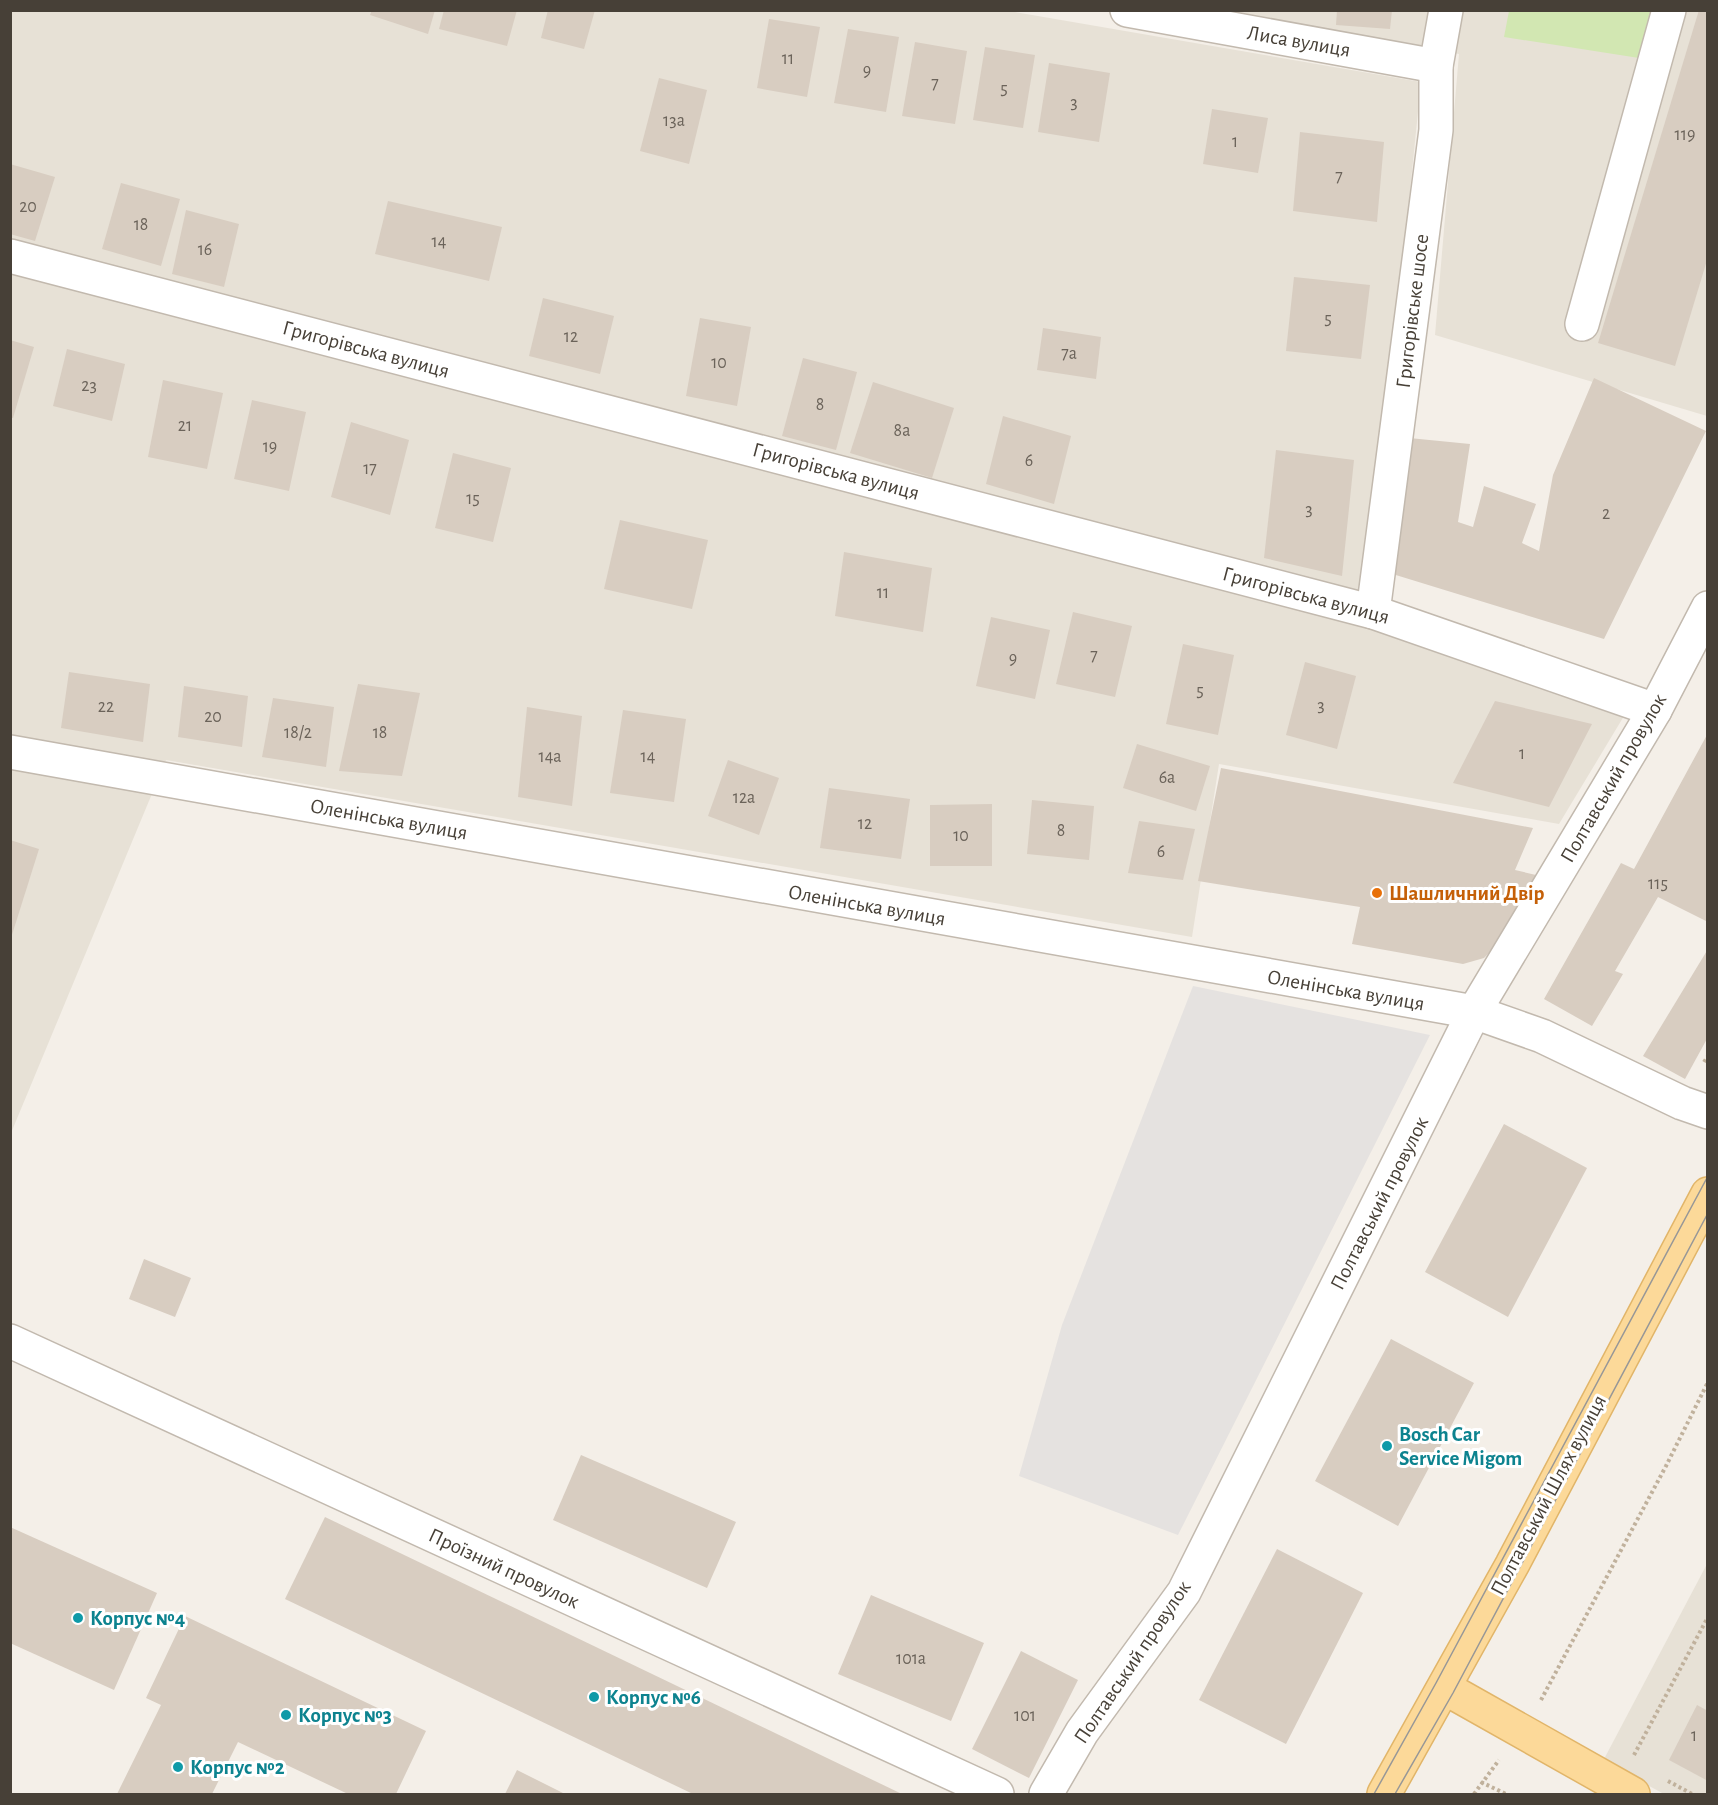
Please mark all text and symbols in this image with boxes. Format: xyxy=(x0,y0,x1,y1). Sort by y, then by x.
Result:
street label: Лиса вулиця xyxy=(1246,22,1352,61)
house number: 11 xyxy=(782,50,794,68)
house number: 9 xyxy=(863,62,871,80)
house number: 7 xyxy=(931,75,939,93)
house number: 5 xyxy=(1000,80,1008,98)
house number: 3 xyxy=(1070,94,1078,112)
house number: 13а xyxy=(663,112,685,130)
house number: 119 xyxy=(1675,126,1695,144)
house number: 1 xyxy=(1232,133,1238,151)
house number: 7 xyxy=(1335,168,1343,186)
house number: 20 xyxy=(19,198,37,216)
house number: 18 xyxy=(134,216,148,234)
house number: 14 xyxy=(432,233,447,251)
street label: Григорівське шосе xyxy=(1393,233,1432,389)
house number: 16 xyxy=(198,241,212,259)
house number: 5 xyxy=(1324,310,1332,328)
street label: Григорівська вулиця xyxy=(280,317,452,382)
house number: 12 xyxy=(564,328,578,346)
house number: 7а xyxy=(1061,345,1077,363)
house number: 10 xyxy=(711,354,727,372)
house number: 23 xyxy=(81,377,97,395)
house number: 8 xyxy=(816,396,824,414)
house number: 21 xyxy=(178,417,192,435)
house number: 8а xyxy=(894,422,910,440)
house number: 19 xyxy=(263,438,277,456)
street label: Григорівська вулиця xyxy=(750,439,922,504)
house number: 6 xyxy=(1025,452,1033,470)
house number: 17 xyxy=(363,460,377,478)
house number: 15 xyxy=(466,490,480,508)
house number: 3 xyxy=(1305,501,1313,519)
house number: 2 xyxy=(1602,505,1610,523)
street label: Григорівська вулиця xyxy=(1220,563,1392,628)
house number: 11 xyxy=(877,584,889,602)
house number: 7 xyxy=(1090,647,1098,665)
house number: 9 xyxy=(1009,650,1017,668)
house number: 5 xyxy=(1196,682,1204,700)
street label: Полтавський провулок xyxy=(1557,690,1671,866)
house number: 3 xyxy=(1317,697,1325,715)
house number: 22 xyxy=(98,698,114,716)
house number: 20 xyxy=(204,708,222,726)
house number: 18/2 xyxy=(284,724,312,742)
house number: 18 xyxy=(373,724,387,742)
house number: 1 xyxy=(1519,745,1525,763)
house number: 14а xyxy=(538,748,562,766)
house number: 14 xyxy=(641,748,656,766)
house number: 6а xyxy=(1159,769,1175,787)
house number: 12а xyxy=(733,789,755,807)
street label: Оленінська вулиця xyxy=(309,795,469,844)
house number: 12 xyxy=(858,815,872,833)
house number: 8 xyxy=(1057,822,1065,840)
house number: 10 xyxy=(953,827,969,845)
house number: 6 xyxy=(1157,843,1165,861)
house number: 115 xyxy=(1648,875,1668,893)
street label: Оленінська вулиця xyxy=(787,881,947,930)
place label: Шашличний Двір xyxy=(1389,883,1545,904)
marker: Шашличний Двір xyxy=(1370,886,1384,900)
street label: Оленінська вулиця xyxy=(1266,966,1426,1015)
street label: Полтавський провулок xyxy=(1327,1113,1432,1293)
street label: Полтавський Шлях вулиця xyxy=(1487,1392,1610,1599)
place label: Bosch Car Service Migom xyxy=(1399,1424,1522,1469)
marker: Bosch Car Service Migom xyxy=(1380,1439,1394,1453)
street label: Проїзний провулок xyxy=(425,1524,583,1613)
street label: Полтавський провулок xyxy=(1070,1577,1195,1747)
place label: Корпус №4 xyxy=(90,1608,185,1629)
marker: Корпус №4 xyxy=(71,1611,85,1625)
house number: 101а xyxy=(896,1650,926,1668)
place label: Корпус №6 xyxy=(606,1687,701,1708)
marker: Корпус №6 xyxy=(587,1690,601,1704)
place label: Корпус №3 xyxy=(298,1705,392,1726)
house number: 101 xyxy=(1014,1707,1036,1725)
marker: Корпус №3 xyxy=(279,1708,293,1722)
house number: 1 xyxy=(1691,1727,1697,1745)
place label: Корпус №2 xyxy=(190,1757,285,1778)
marker: Корпус №2 xyxy=(171,1760,185,1774)

